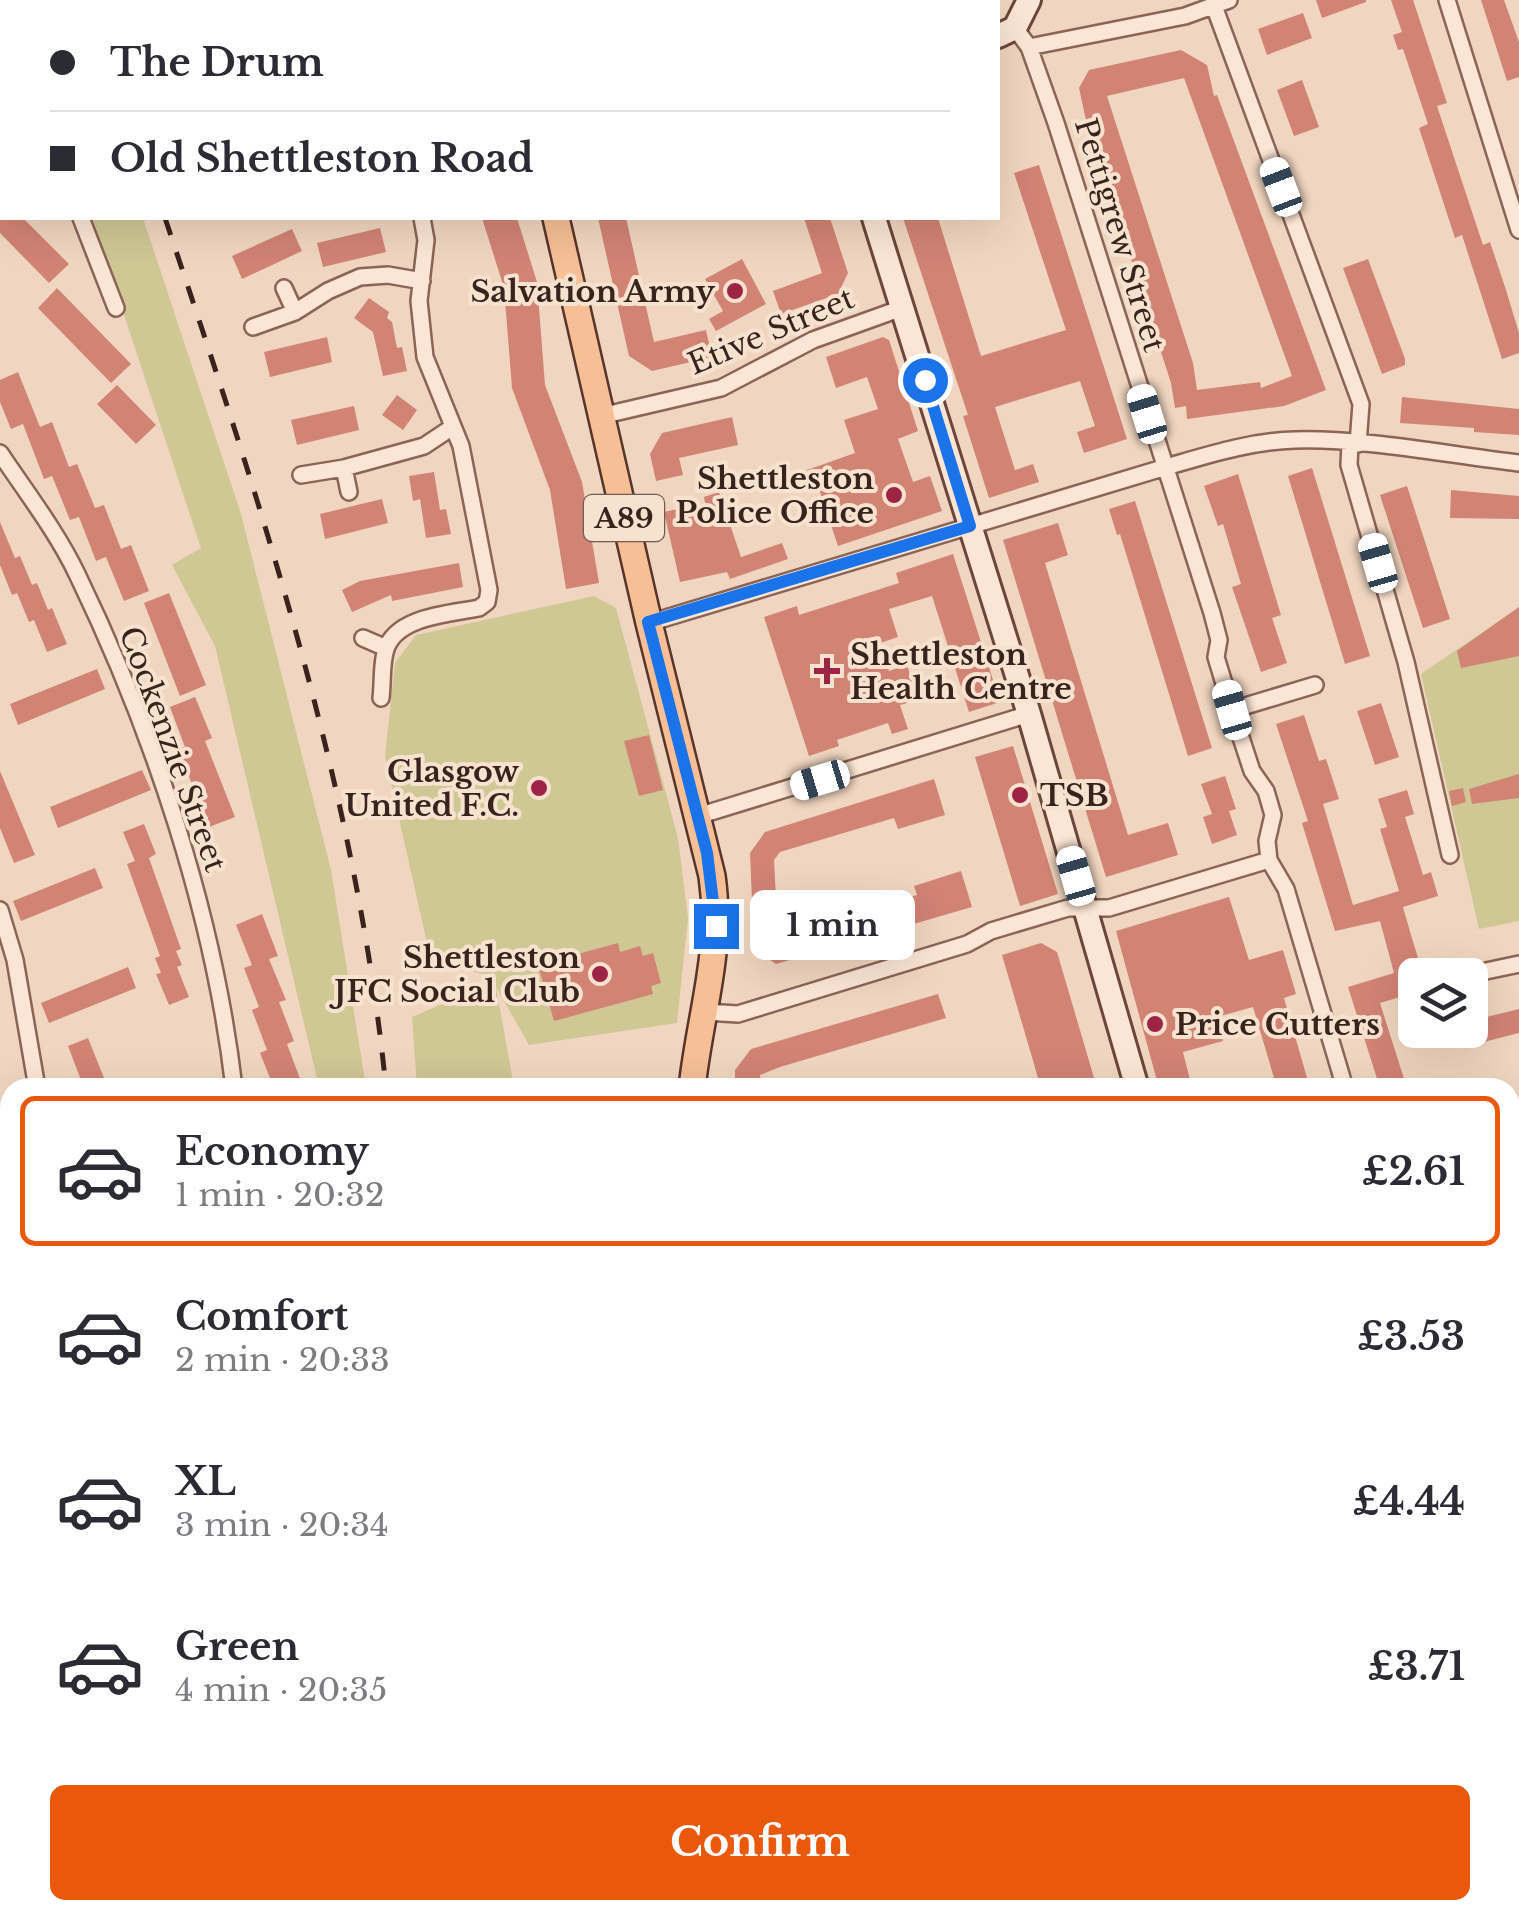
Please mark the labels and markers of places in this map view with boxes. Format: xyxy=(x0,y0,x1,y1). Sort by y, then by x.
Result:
place label: Salvation Army xyxy=(470,273,716,310)
marker: Salvation Army xyxy=(724,280,746,302)
place label: Shettleston Police Office xyxy=(675,460,874,531)
marker: Shettleston Police Office xyxy=(883,484,905,506)
place label: Shettleston Health Centre xyxy=(850,636,1072,707)
marker: Shettleston Health Centre xyxy=(814,658,840,684)
place label: Glasgow United F.C. xyxy=(345,753,519,824)
marker: Glasgow United F.C. xyxy=(528,777,550,799)
place label: TSB xyxy=(1040,777,1109,814)
marker: TSB xyxy=(1009,784,1031,806)
place label: Shettleston JFC Social Club xyxy=(328,939,580,1010)
marker: Shettleston JFC Social Club xyxy=(589,963,611,985)
place label: Price Cutters xyxy=(1175,1006,1380,1043)
marker: Price Cutters xyxy=(1144,1013,1166,1035)

